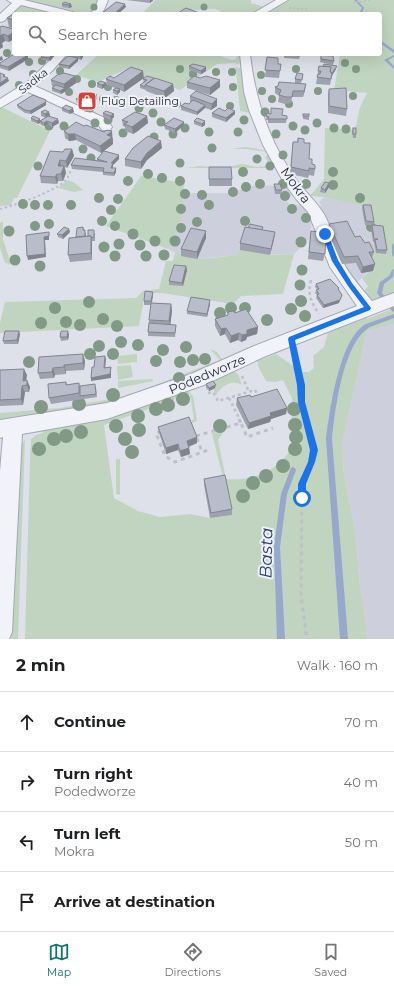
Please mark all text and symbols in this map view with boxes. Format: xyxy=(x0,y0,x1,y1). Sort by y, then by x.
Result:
search box xyxy=(12,12,382,56)
icon: search xyxy=(26,23,48,45)
text: Search here xyxy=(58,25,147,44)
street label: Sadka xyxy=(15,65,51,97)
shop icon: Flug Detailing xyxy=(76,90,98,112)
place label: Flug Detailing xyxy=(101,94,179,108)
street label: Mokra xyxy=(278,164,314,206)
route end xyxy=(316,225,334,243)
street label: Podedworze xyxy=(166,351,248,397)
route start xyxy=(293,489,311,507)
water label: Basta xyxy=(256,527,276,579)
text: 2 min xyxy=(16,655,66,675)
text: Walk · 160 m xyxy=(297,657,378,673)
icon: ahead xyxy=(16,711,38,733)
text: Continue xyxy=(54,712,126,731)
text: 70 m xyxy=(345,714,378,730)
text: Turn right xyxy=(54,764,133,783)
icon: right xyxy=(16,771,38,793)
text: 40 m xyxy=(344,774,378,790)
text: Podedworze xyxy=(54,783,136,799)
text: Turn left xyxy=(54,824,121,843)
icon: left xyxy=(16,831,38,853)
text: 50 m xyxy=(345,834,378,850)
text: Mokra xyxy=(54,843,95,859)
icon: arrive xyxy=(16,891,38,913)
text: Arrive at destination xyxy=(54,892,215,911)
tab: Map xyxy=(47,941,71,979)
tab: Directions xyxy=(165,941,221,979)
tab: Saved xyxy=(314,941,347,979)

